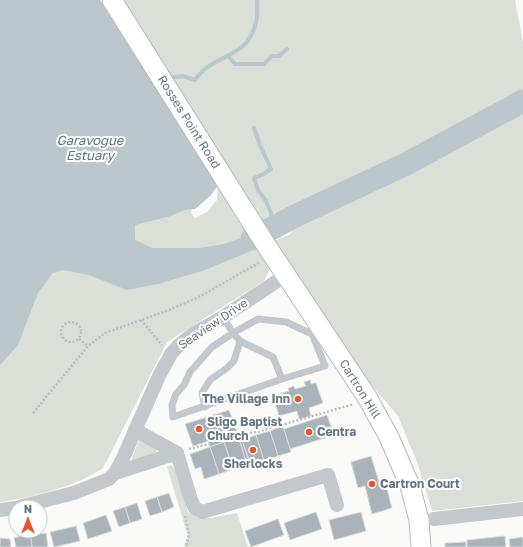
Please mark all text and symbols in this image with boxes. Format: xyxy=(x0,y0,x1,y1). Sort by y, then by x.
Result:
street label: Rosses Point Road xyxy=(155,72,224,171)
water label: Garavogue Estuary xyxy=(57,132,125,163)
street label: Seaview Drive xyxy=(175,295,250,352)
street label: Cartron Hill xyxy=(336,356,385,421)
place label: The Village Inn xyxy=(202,391,290,406)
marker: The Village Inn xyxy=(293,394,303,404)
place label: Sligo Baptist Church xyxy=(207,414,282,443)
marker: Sligo Baptist Church xyxy=(194,424,204,434)
place label: Centra xyxy=(317,424,356,439)
marker: Centra xyxy=(304,427,314,437)
marker: Sherlocks xyxy=(248,445,258,455)
place label: Sherlocks xyxy=(224,456,283,471)
place label: Cartron Court xyxy=(380,476,460,491)
marker: Cartron Court xyxy=(367,479,377,489)
north arrow xyxy=(8,499,48,539)
text: N xyxy=(24,502,32,515)

